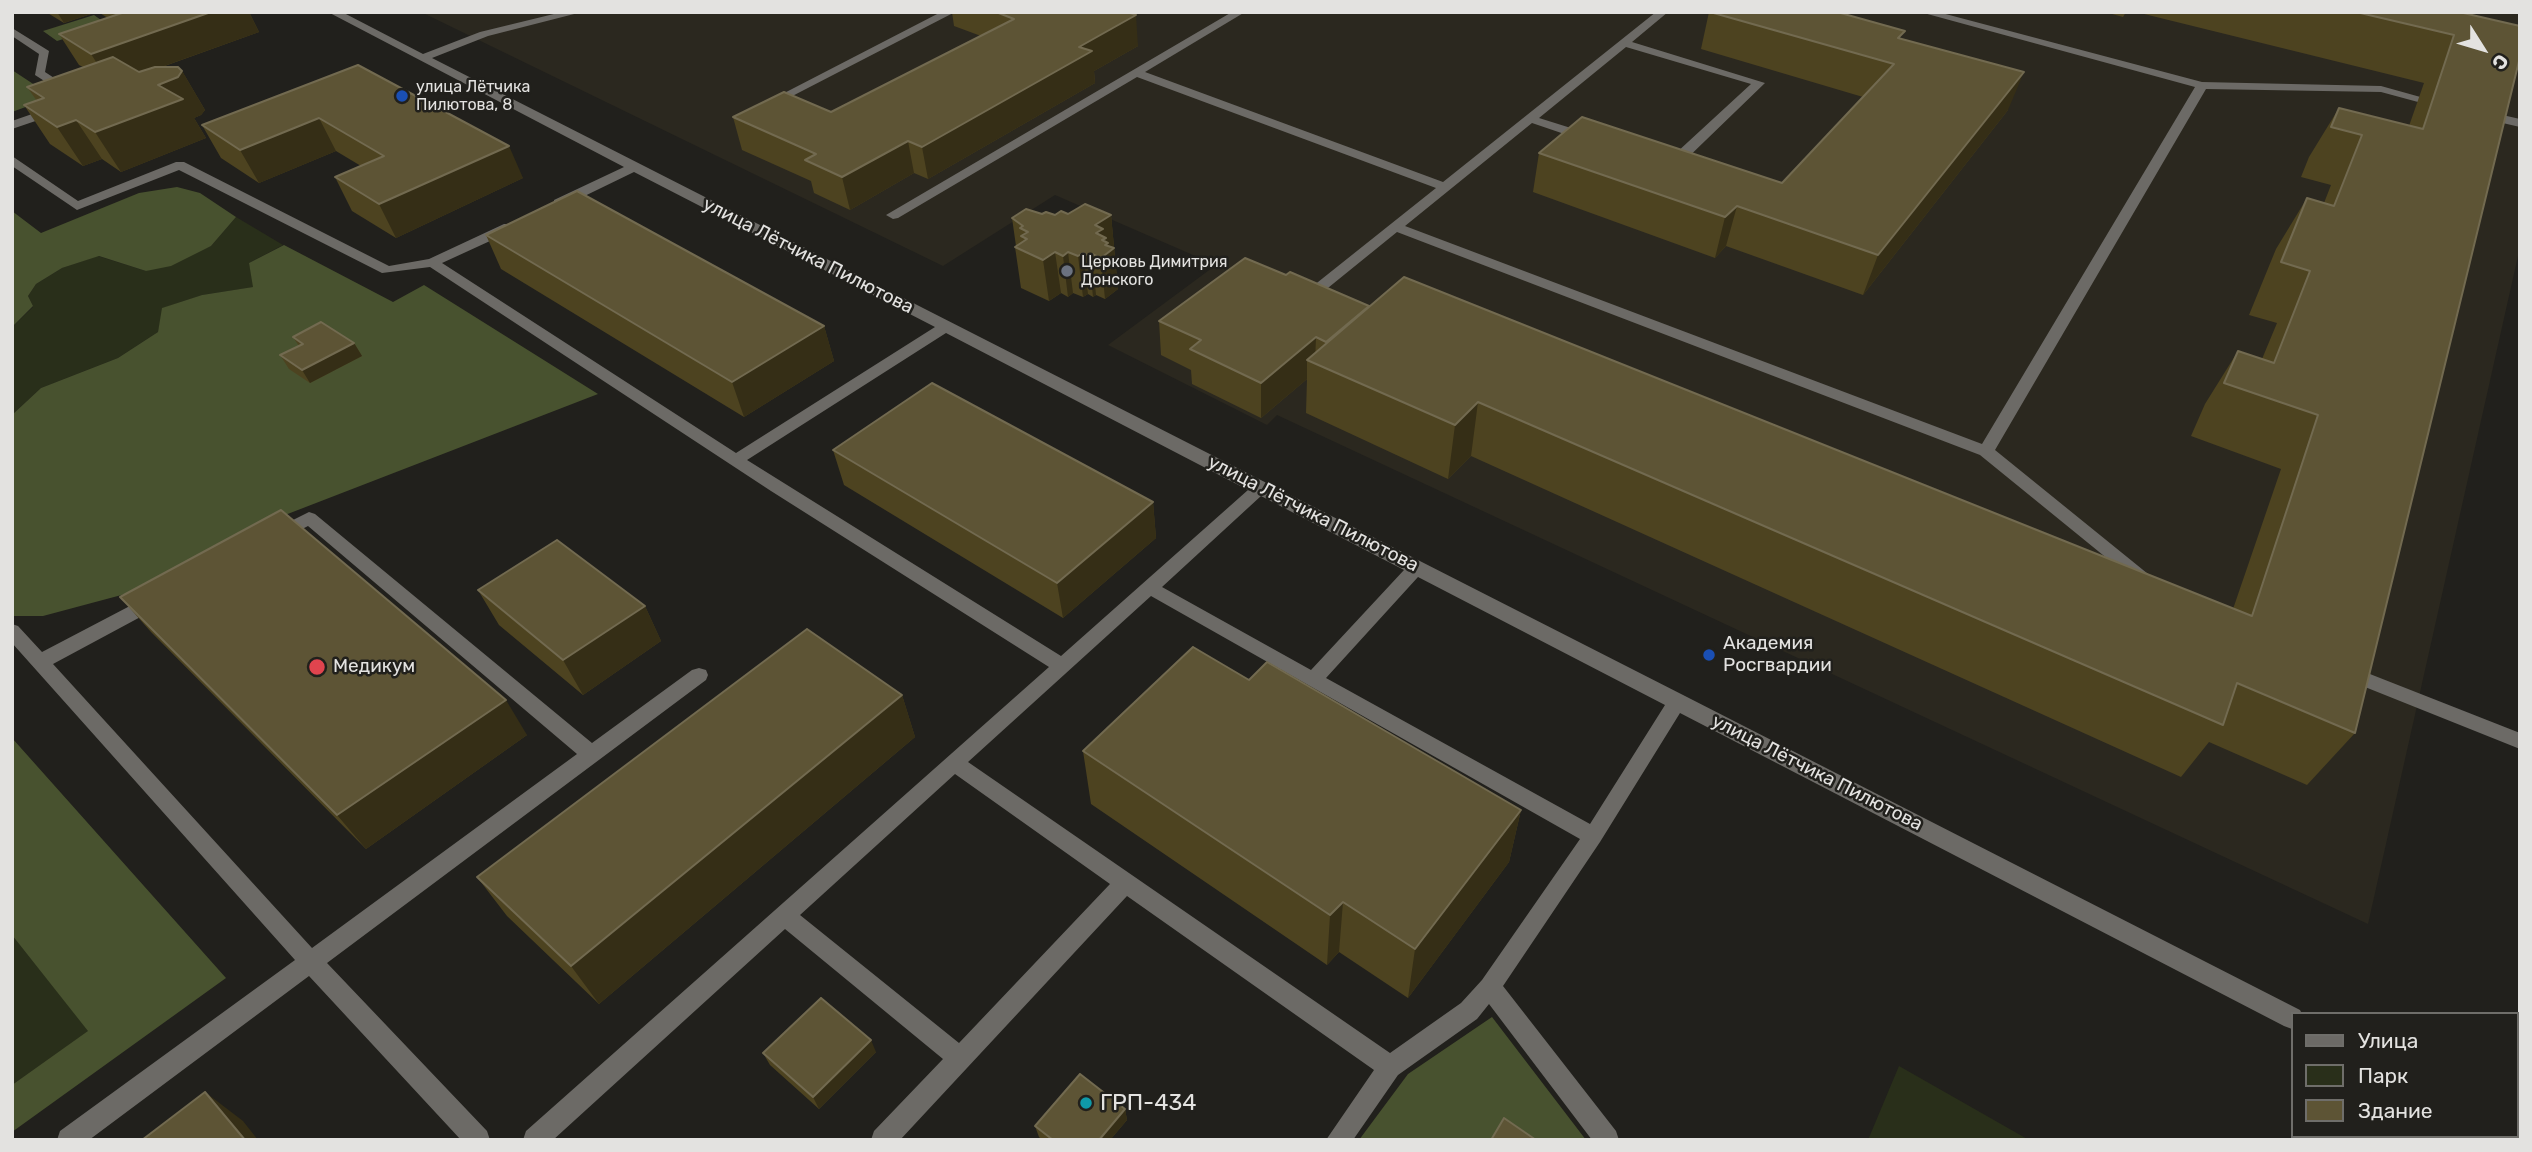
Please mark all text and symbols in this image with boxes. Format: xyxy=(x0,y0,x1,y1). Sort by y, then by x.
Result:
north arrow xyxy=(2448,14,2518,84)
text: С xyxy=(2487,50,2513,74)
place label: улица Лётчика Пилютова, 8 xyxy=(416,77,530,115)
marker: улица Лётчика Пилютова, 8 xyxy=(394,88,410,104)
street label: улица Лётчика Пилютова xyxy=(699,193,917,319)
place label: Церковь Димитрия Донского xyxy=(1081,252,1227,290)
marker: Церковь Димитрия Донского xyxy=(1059,263,1075,279)
street label: улица Лётчика Пилютова xyxy=(1204,451,1422,577)
place label: Академия Росгвардии xyxy=(1723,633,1832,677)
marker: Академия Росгвардии xyxy=(1701,647,1717,663)
place label: Медикум xyxy=(333,656,415,678)
marker: Медикум xyxy=(307,657,327,677)
street label: улица Лётчика Пилютова xyxy=(1708,710,1926,836)
legend xyxy=(2290,1012,2518,1138)
text: Улица xyxy=(2358,1028,2418,1053)
text: Парк xyxy=(2358,1063,2408,1088)
place label: ГРП-434 xyxy=(1100,1089,1197,1117)
marker: ГРП-434 xyxy=(1078,1095,1094,1111)
text: Здание xyxy=(2358,1098,2433,1123)

